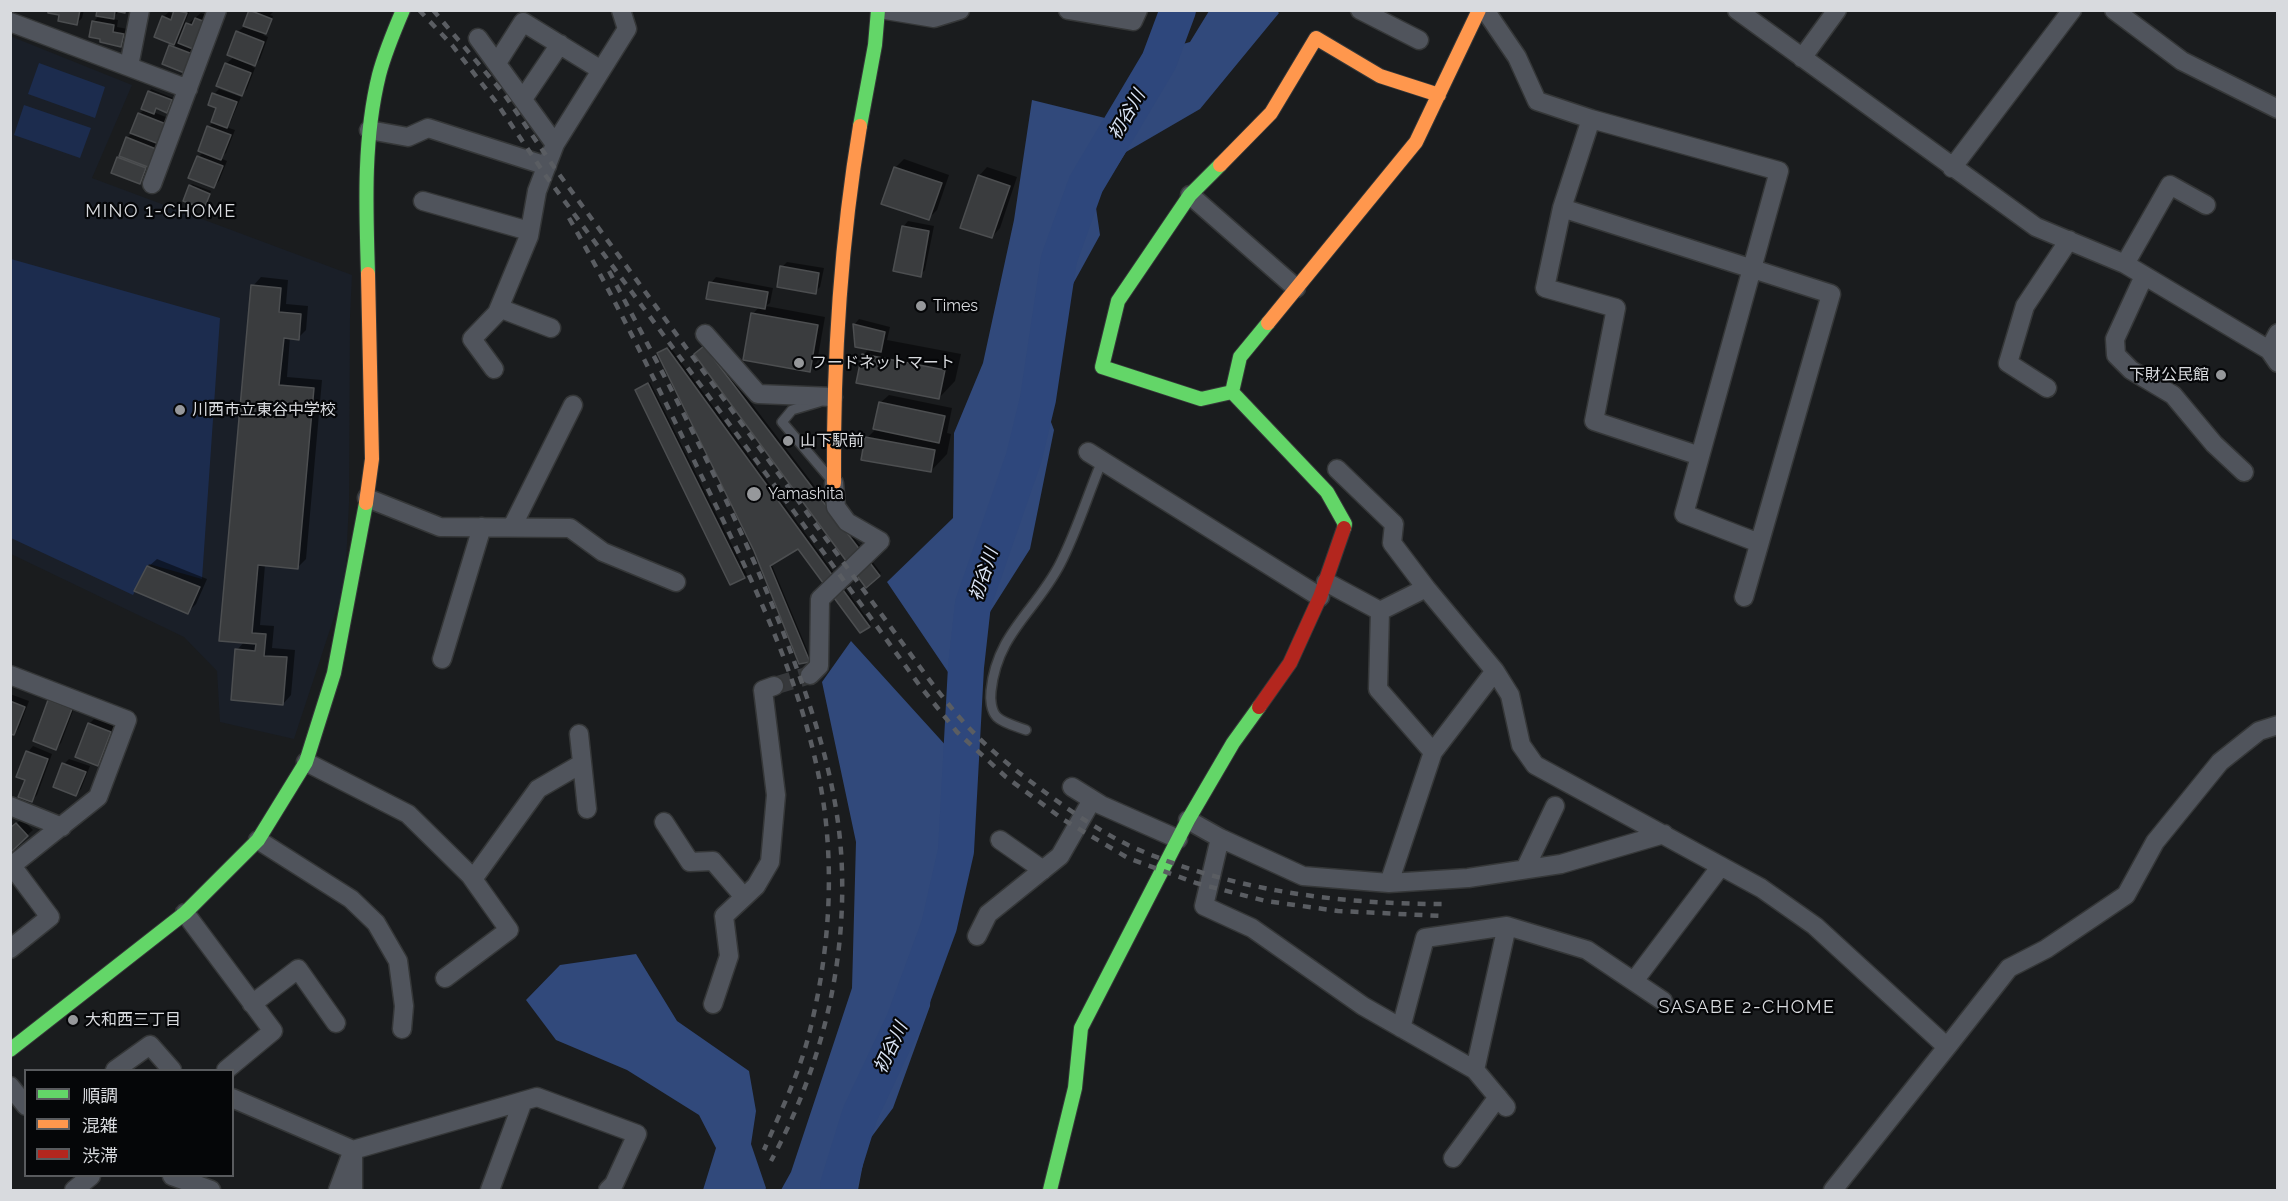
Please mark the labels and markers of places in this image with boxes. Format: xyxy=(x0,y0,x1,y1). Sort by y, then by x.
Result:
place label: Times xyxy=(933,296,978,316)
marker: Times xyxy=(914,299,928,313)
place label: フードネットマート xyxy=(811,353,955,373)
marker: フードネットマート xyxy=(792,356,806,370)
place label: 下財公民館 xyxy=(2129,365,2209,385)
marker: 下財公民館 xyxy=(2214,368,2228,382)
place label: 川西市立東谷中学校 xyxy=(192,400,336,420)
marker: 川西市立東谷中学校 xyxy=(173,403,187,417)
place label: 山下駅前 xyxy=(800,431,864,451)
marker: 山下駅前 xyxy=(781,434,795,448)
place label: Yamashita xyxy=(768,484,844,504)
marker: Yamashita xyxy=(745,485,763,503)
place label: 大和西三丁目 xyxy=(85,1010,181,1030)
marker: 大和西三丁目 xyxy=(66,1013,80,1027)

